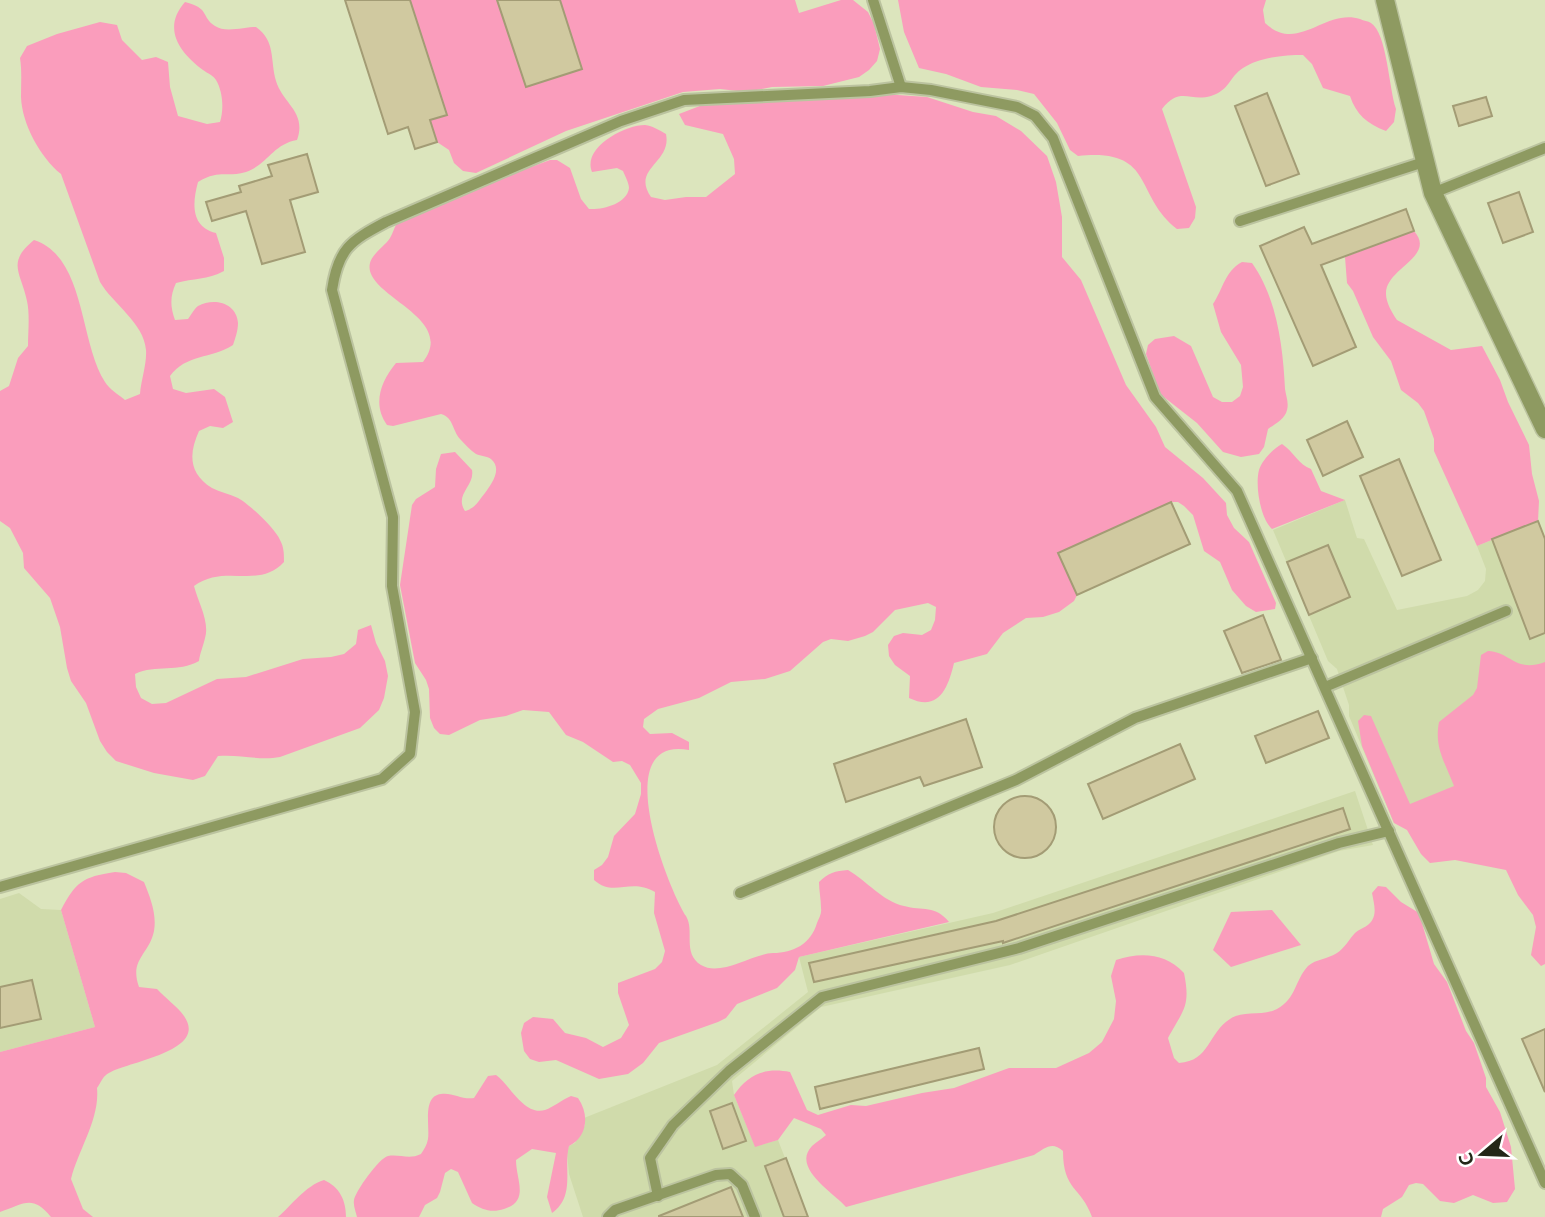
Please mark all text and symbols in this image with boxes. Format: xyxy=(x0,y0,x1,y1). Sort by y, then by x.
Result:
north arrow xyxy=(1447,1119,1517,1189)
text: С xyxy=(1454,1150,1478,1169)

